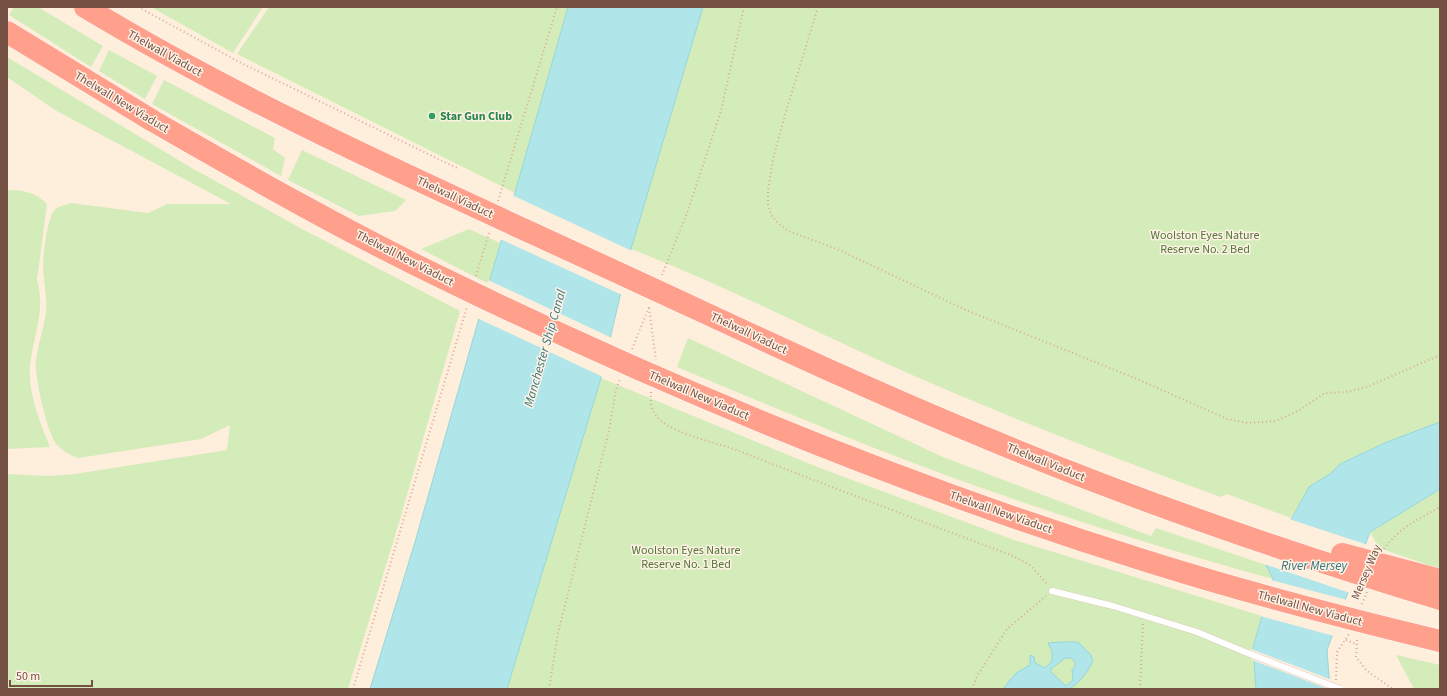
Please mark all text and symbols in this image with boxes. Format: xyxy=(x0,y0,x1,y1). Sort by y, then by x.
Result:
street label: Thelwall Viaduct xyxy=(124,26,205,81)
street label: Thelwall New Viaduct xyxy=(71,67,172,137)
place label: Star Gun Club xyxy=(440,108,512,125)
marker: Star Gun Club xyxy=(427,111,437,121)
street label: Thelwall Viaduct xyxy=(414,172,496,223)
street label: Thelwall New Viaduct xyxy=(353,226,457,290)
park label: Woolston Eyes Nature Reserve No. 2 Bed xyxy=(1150,227,1260,258)
water label: Manchester Ship Canal xyxy=(520,287,571,409)
street label: Thelwall Viaduct xyxy=(708,308,790,359)
street label: Thelwall New Viaduct xyxy=(646,367,752,424)
street label: Thelwall Viaduct xyxy=(1004,439,1087,486)
street label: Thelwall New Viaduct xyxy=(947,487,1054,538)
street label: Mersey Way xyxy=(1347,541,1386,603)
park label: Woolston Eyes Nature Reserve No. 1 Bed xyxy=(631,542,741,573)
water label: River Mersey xyxy=(1281,557,1348,575)
street label: Thelwall New Viaduct xyxy=(1256,586,1364,631)
scale bar xyxy=(10,662,92,688)
text: 50 m xyxy=(16,668,40,685)

